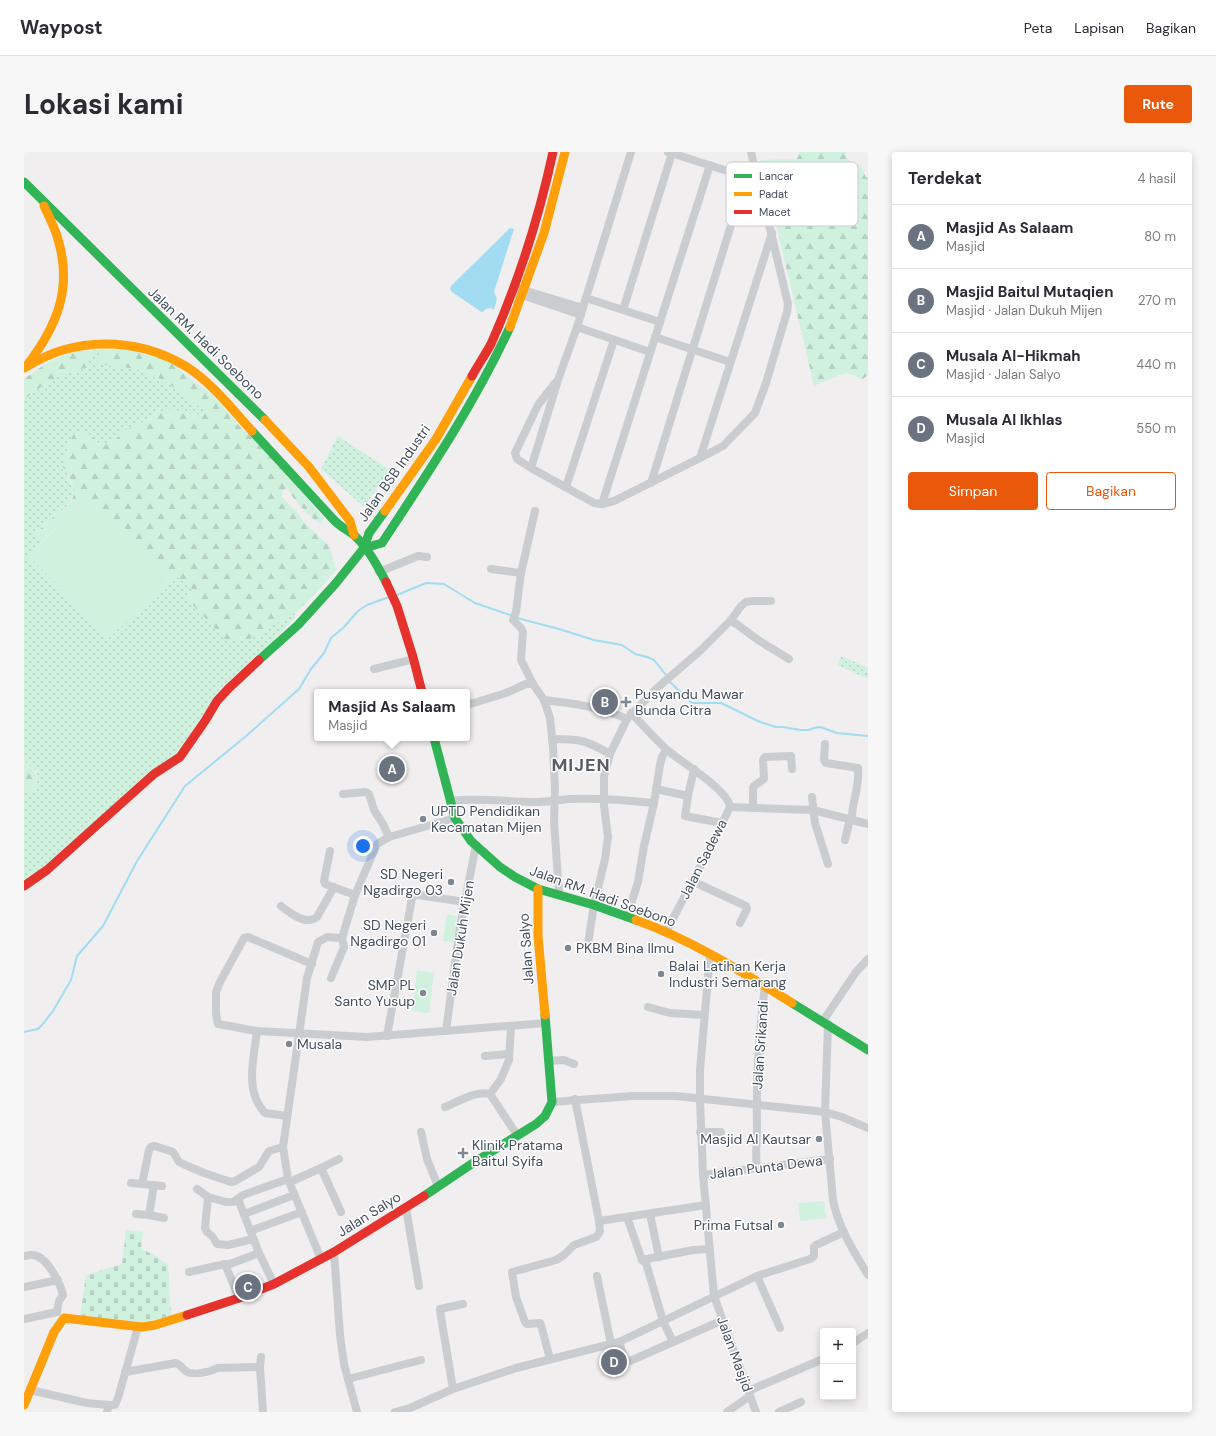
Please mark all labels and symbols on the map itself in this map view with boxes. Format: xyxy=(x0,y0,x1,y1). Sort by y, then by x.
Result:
legend xyxy=(726,162,858,226)
text: Lancar xyxy=(759,169,793,183)
text: Padat xyxy=(759,187,788,201)
text: Macet xyxy=(759,205,791,219)
street label: Jalan RM. Hadi Soebono xyxy=(144,283,268,403)
street label: Jalan BSB Industri xyxy=(354,421,434,525)
place label: Pusyandu Mawar Bunda Citra xyxy=(635,685,744,719)
pin: B xyxy=(592,687,618,717)
marker: Pusyandu Mawar Bunda Citra xyxy=(620,696,632,708)
district label: MIJEN xyxy=(551,753,611,777)
pin: A xyxy=(379,754,405,784)
place label: UPTD Pendidikan Kecamatan Mijen xyxy=(431,802,542,836)
marker: UPTD Pendidikan Kecamatan Mijen xyxy=(418,814,428,824)
street label: Jalan Sadewa xyxy=(675,816,731,902)
your location xyxy=(353,836,373,856)
street label: Jalan RM. Hadi Soebono xyxy=(527,861,679,931)
place label: SD Negeri Ngadirgo 03 xyxy=(363,865,443,899)
marker: SD Negeri Ngadirgo 03 xyxy=(446,877,456,887)
street label: Jalan Dukuh Mijen xyxy=(442,879,478,997)
street label: Jalan Salyo xyxy=(515,913,537,985)
place label: SD Negeri Ngadirgo 01 xyxy=(350,916,426,950)
marker: SD Negeri Ngadirgo 01 xyxy=(429,928,439,938)
place label: PKBM Bina Ilmu xyxy=(576,939,674,957)
marker: PKBM Bina Ilmu xyxy=(563,943,573,953)
place label: Balai Latihan Kerja Industri Semarang xyxy=(669,957,787,991)
marker: Balai Latihan Kerja Industri Semarang xyxy=(656,969,666,979)
place label: SMP PL Santo Yusup xyxy=(334,976,415,1010)
marker: SMP PL Santo Yusup xyxy=(418,988,428,998)
street label: Jalan Srikandi xyxy=(748,1000,772,1090)
place label: Musala xyxy=(297,1035,342,1053)
marker: Musala xyxy=(284,1039,294,1049)
place label: Masjid Al Kautsar xyxy=(700,1130,811,1148)
marker: Masjid Al Kautsar xyxy=(814,1134,824,1144)
place label: Klinik Pratama Baitul Syifa xyxy=(472,1136,563,1170)
marker: Klinik Pratama Baitul Syifa xyxy=(457,1147,469,1159)
street label: Jalan Punta Dewa xyxy=(709,1151,823,1183)
street label: Jalan Salyo xyxy=(334,1187,404,1241)
place label: Prima Futsal xyxy=(694,1216,773,1234)
marker: Prima Futsal xyxy=(776,1220,786,1230)
pin: C xyxy=(235,1272,261,1302)
street label: Jalan Masjid xyxy=(713,1314,757,1394)
pin: D xyxy=(601,1347,627,1377)

